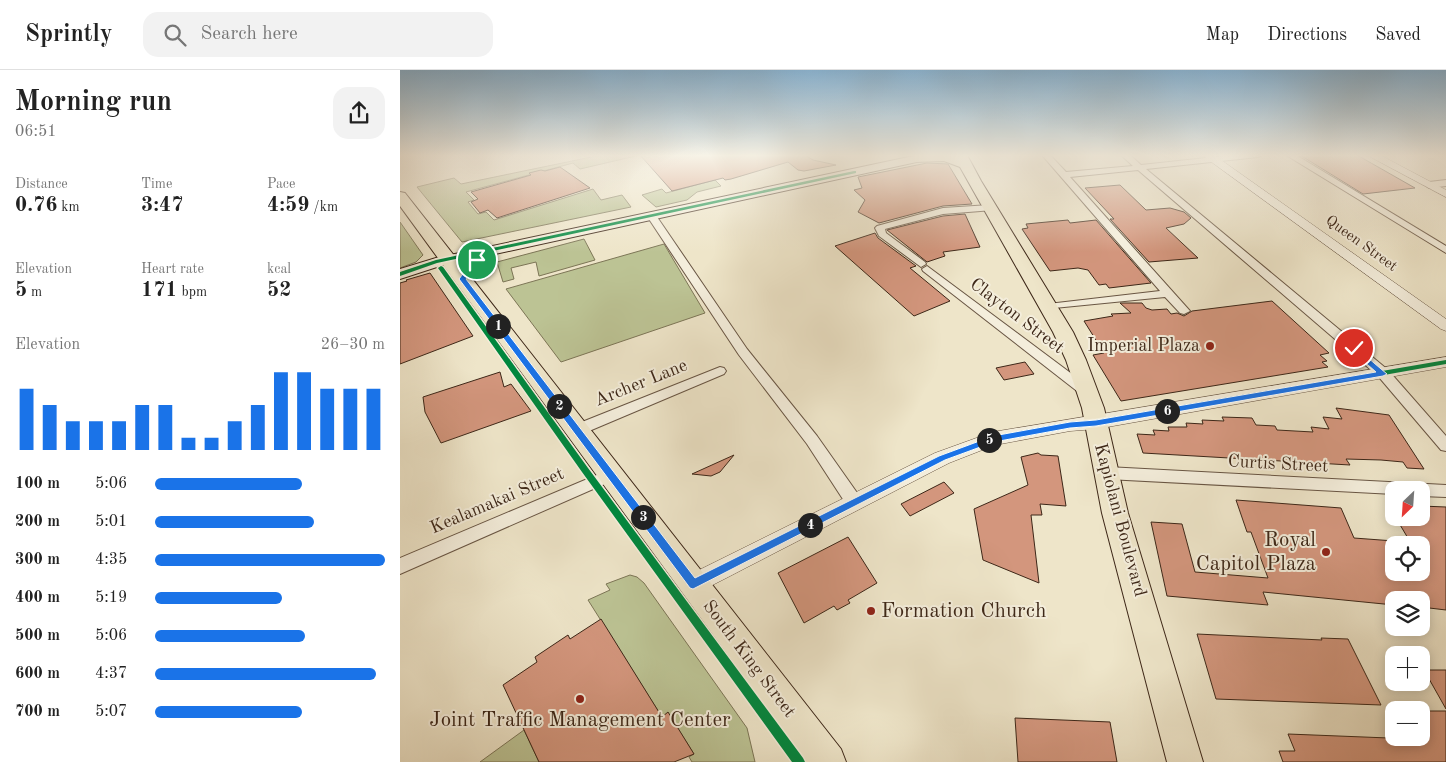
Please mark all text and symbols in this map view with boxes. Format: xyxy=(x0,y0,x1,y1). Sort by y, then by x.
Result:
search box xyxy=(143,12,493,57)
icon: search xyxy=(161,21,189,49)
text: Sprintly xyxy=(25,23,113,47)
text: Search here xyxy=(201,25,298,44)
text: Map xyxy=(1206,26,1239,44)
text: Directions xyxy=(1267,26,1347,44)
text: Saved xyxy=(1375,26,1421,44)
button: share xyxy=(333,87,385,139)
text: Morning run xyxy=(15,89,172,117)
text: 06:51 xyxy=(15,124,57,140)
text: Distance xyxy=(15,177,68,191)
text: Time xyxy=(141,177,172,191)
text: Pace xyxy=(267,177,295,191)
text: 0.76 xyxy=(15,195,57,216)
text: 3:47 xyxy=(141,195,183,216)
text: 4:59 xyxy=(267,195,309,216)
text: km xyxy=(57,200,80,214)
text: /km xyxy=(309,200,338,214)
street label: Queen Street xyxy=(1322,213,1400,275)
pin xyxy=(456,239,498,281)
icon: arrive xyxy=(463,246,491,274)
text: Elevation xyxy=(15,262,72,276)
text: Heart rate xyxy=(141,262,204,276)
text: kcal xyxy=(267,262,291,276)
street label: Clayton Street xyxy=(967,275,1067,357)
text: 5 xyxy=(15,280,27,301)
text: 171 xyxy=(141,280,178,301)
text: 52 xyxy=(267,280,291,301)
text: m xyxy=(27,285,42,299)
text: bpm xyxy=(178,285,207,299)
pin: 1 xyxy=(486,314,510,338)
text: 1 xyxy=(494,319,503,333)
pin xyxy=(1333,327,1375,369)
icon: check xyxy=(1340,334,1368,362)
text: Elevation xyxy=(15,337,80,353)
text: 26–30 m xyxy=(321,337,385,353)
place label: Imperial Plaza xyxy=(1087,337,1200,355)
marker: Imperial Plaza xyxy=(1204,340,1216,352)
street label: Archer Lane xyxy=(592,356,690,410)
pin: 2 xyxy=(546,394,572,418)
pin: 6 xyxy=(1154,398,1180,424)
text: 2 xyxy=(555,399,564,413)
text: 6 xyxy=(1163,404,1172,418)
pin: 5 xyxy=(976,428,1002,452)
text: 5 xyxy=(985,433,994,447)
street label: Kapiolani Boulevard xyxy=(1091,441,1149,599)
street label: Curtis Street xyxy=(1227,452,1329,476)
street label: Kealamakai Street xyxy=(427,465,567,537)
text: 100 m xyxy=(15,476,60,492)
text: 5:06 xyxy=(95,476,127,492)
north arrow xyxy=(1385,481,1430,526)
map controls xyxy=(1385,481,1430,746)
pin: 3 xyxy=(630,504,656,530)
text: 3 xyxy=(639,510,648,524)
pin: 4 xyxy=(798,512,822,538)
text: 200 m xyxy=(15,514,60,530)
text: 5:01 xyxy=(95,514,127,530)
text: 4 xyxy=(806,518,815,532)
place label: Royal Capitol Plaza xyxy=(1196,530,1316,575)
button: locate xyxy=(1385,536,1430,581)
marker: Royal Capitol Plaza xyxy=(1320,546,1332,558)
text: 300 m xyxy=(15,552,60,568)
text: 4:35 xyxy=(95,552,127,568)
text: 400 m xyxy=(15,590,60,606)
text: 5:19 xyxy=(95,590,127,606)
button: layers xyxy=(1385,591,1430,636)
street label: South King Street xyxy=(699,597,799,721)
place label: Formation Church xyxy=(881,601,1046,622)
marker: Formation Church xyxy=(865,605,877,617)
text: 500 m xyxy=(15,628,60,644)
text: 5:06 xyxy=(95,628,127,644)
button: + xyxy=(1385,646,1430,691)
text: 600 m xyxy=(15,666,60,682)
text: 4:37 xyxy=(95,666,127,682)
marker: Joint Traffic Management Center xyxy=(574,693,586,705)
button: − xyxy=(1385,701,1430,746)
text: 700 m xyxy=(15,704,60,720)
text: 5:07 xyxy=(95,704,127,720)
place label: Joint Traffic Management Center xyxy=(429,710,731,731)

